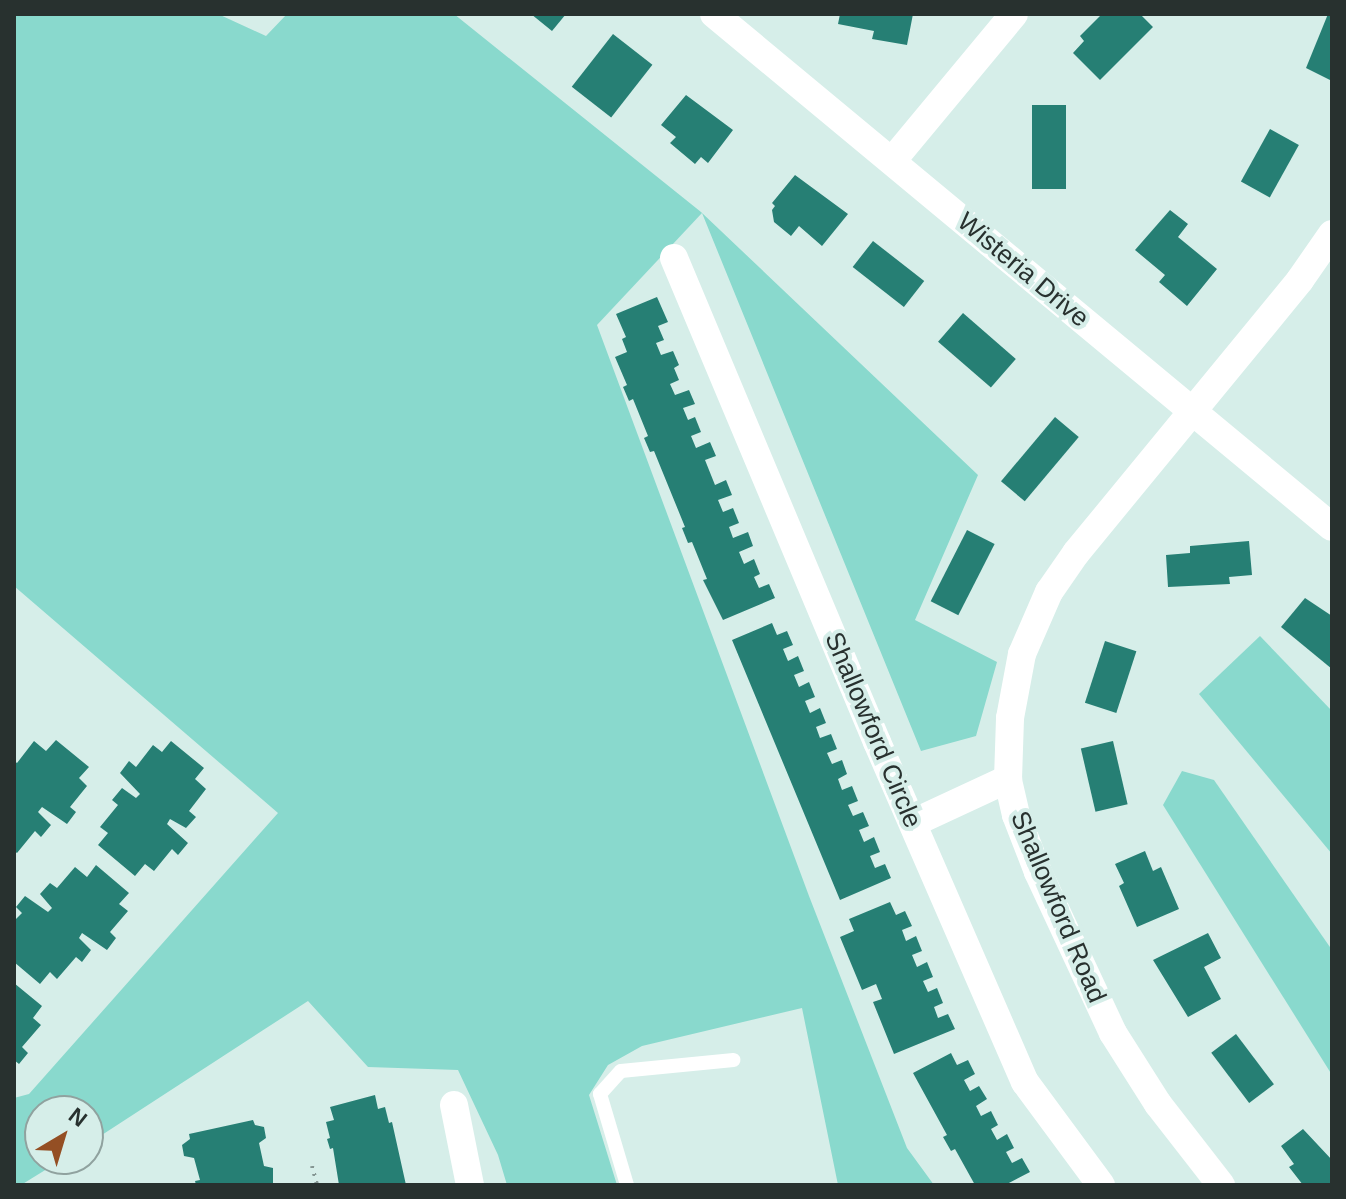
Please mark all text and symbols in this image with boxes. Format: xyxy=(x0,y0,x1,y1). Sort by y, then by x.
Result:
street label: Wisteria Drive xyxy=(951,206,1095,334)
street label: Shallowford Circle xyxy=(818,627,928,833)
street label: Shallowford Road xyxy=(1004,806,1112,1008)
north arrow xyxy=(24,1095,104,1175)
text: N xyxy=(64,1103,92,1132)

